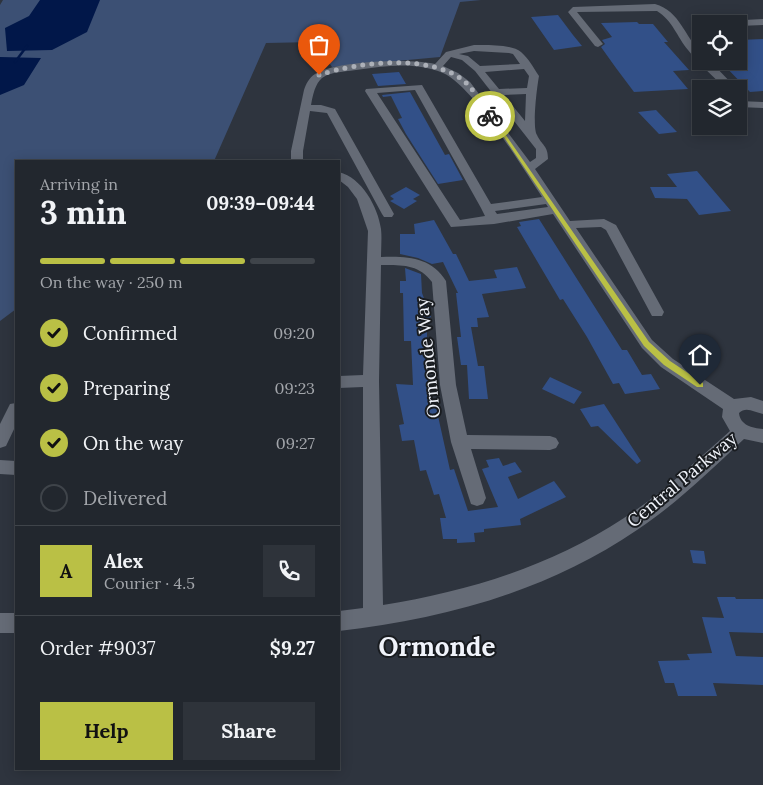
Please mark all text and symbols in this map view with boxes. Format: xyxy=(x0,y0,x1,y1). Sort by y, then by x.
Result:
map controls xyxy=(692,15,747,135)
button: locate xyxy=(692,15,747,70)
pin xyxy=(298,24,340,75)
icon: bag xyxy=(305,31,333,59)
button: layers xyxy=(692,80,747,135)
courier xyxy=(465,91,515,141)
icon: bike xyxy=(476,102,504,130)
text: Arriving in xyxy=(40,174,118,194)
text: 09:39–09:44 xyxy=(206,191,315,215)
text: 3 min xyxy=(40,192,127,233)
text: On the way · 250 m xyxy=(40,272,183,292)
street label: Ormonde Way xyxy=(410,296,445,419)
icon: check xyxy=(40,319,68,347)
text: Confirmed xyxy=(83,321,178,345)
text: 09:20 xyxy=(273,323,315,343)
pin xyxy=(679,334,721,385)
icon: home xyxy=(686,341,714,369)
icon: check xyxy=(40,374,68,402)
text: Preparing xyxy=(83,376,170,400)
text: 09:23 xyxy=(275,378,315,398)
street label: Central Parkway xyxy=(622,426,742,532)
icon: check xyxy=(40,429,68,457)
text: On the way xyxy=(83,431,183,455)
text: 09:27 xyxy=(276,433,315,453)
text: Delivered xyxy=(83,486,167,510)
button: phone xyxy=(263,545,315,597)
text: Alex xyxy=(104,549,143,573)
text: A xyxy=(60,559,72,583)
text: Courier · 4.5 xyxy=(104,573,195,593)
district label: Ormonde xyxy=(378,630,496,663)
text: Order #9037 xyxy=(40,636,156,660)
text: $9.27 xyxy=(270,636,315,660)
button: Help xyxy=(40,702,173,760)
button: Share xyxy=(183,702,315,760)

